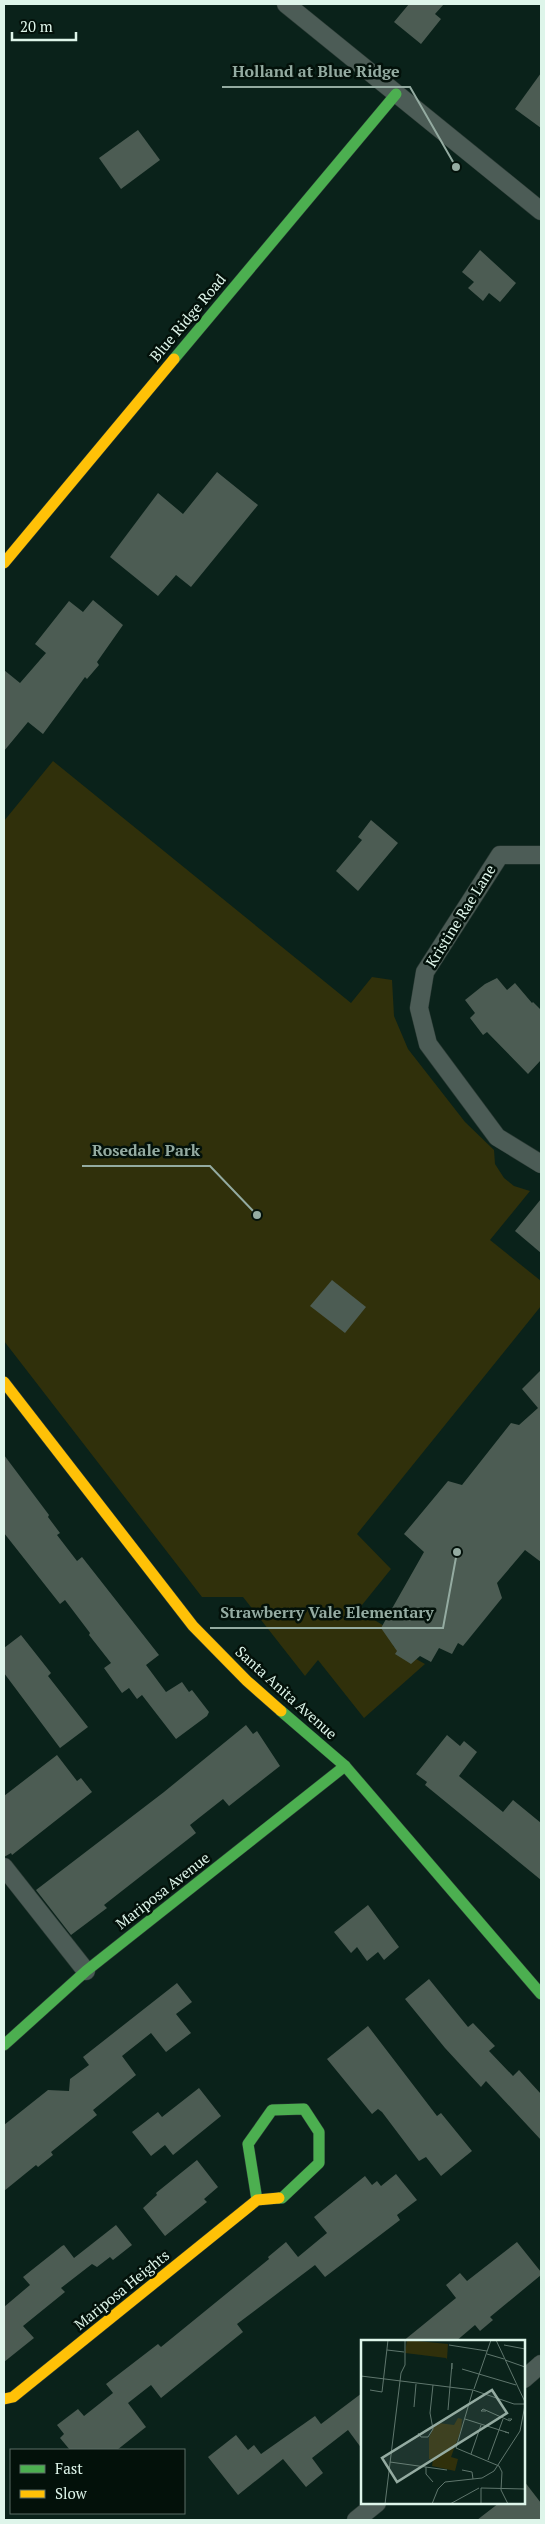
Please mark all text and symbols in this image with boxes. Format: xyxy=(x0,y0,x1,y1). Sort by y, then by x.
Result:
scale bar xyxy=(12,10,76,42)
text: 20 m xyxy=(20,16,53,36)
callout: Holland at Blue Ridge xyxy=(222,56,410,87)
text: Holland at Blue Ridge xyxy=(232,60,400,82)
street label: Blue Ridge Road xyxy=(145,269,230,365)
street label: Kristine Rae Lane xyxy=(421,860,500,970)
callout: Rosedale Park xyxy=(82,1135,210,1166)
text: Rosedale Park xyxy=(92,1139,201,1161)
callout: Strawberry Vale Elementary xyxy=(210,1597,443,1628)
text: Strawberry Vale Elementary xyxy=(220,1601,434,1623)
street label: Santa Anita Avenue xyxy=(232,1641,342,1743)
street label: Mariposa Avenue xyxy=(111,1847,214,1933)
street label: Mariposa Heights xyxy=(70,2245,173,2334)
inset map xyxy=(361,2340,525,2504)
legend xyxy=(10,2449,185,2514)
text: Fast xyxy=(55,2458,83,2478)
text: Slow xyxy=(55,2483,88,2503)

